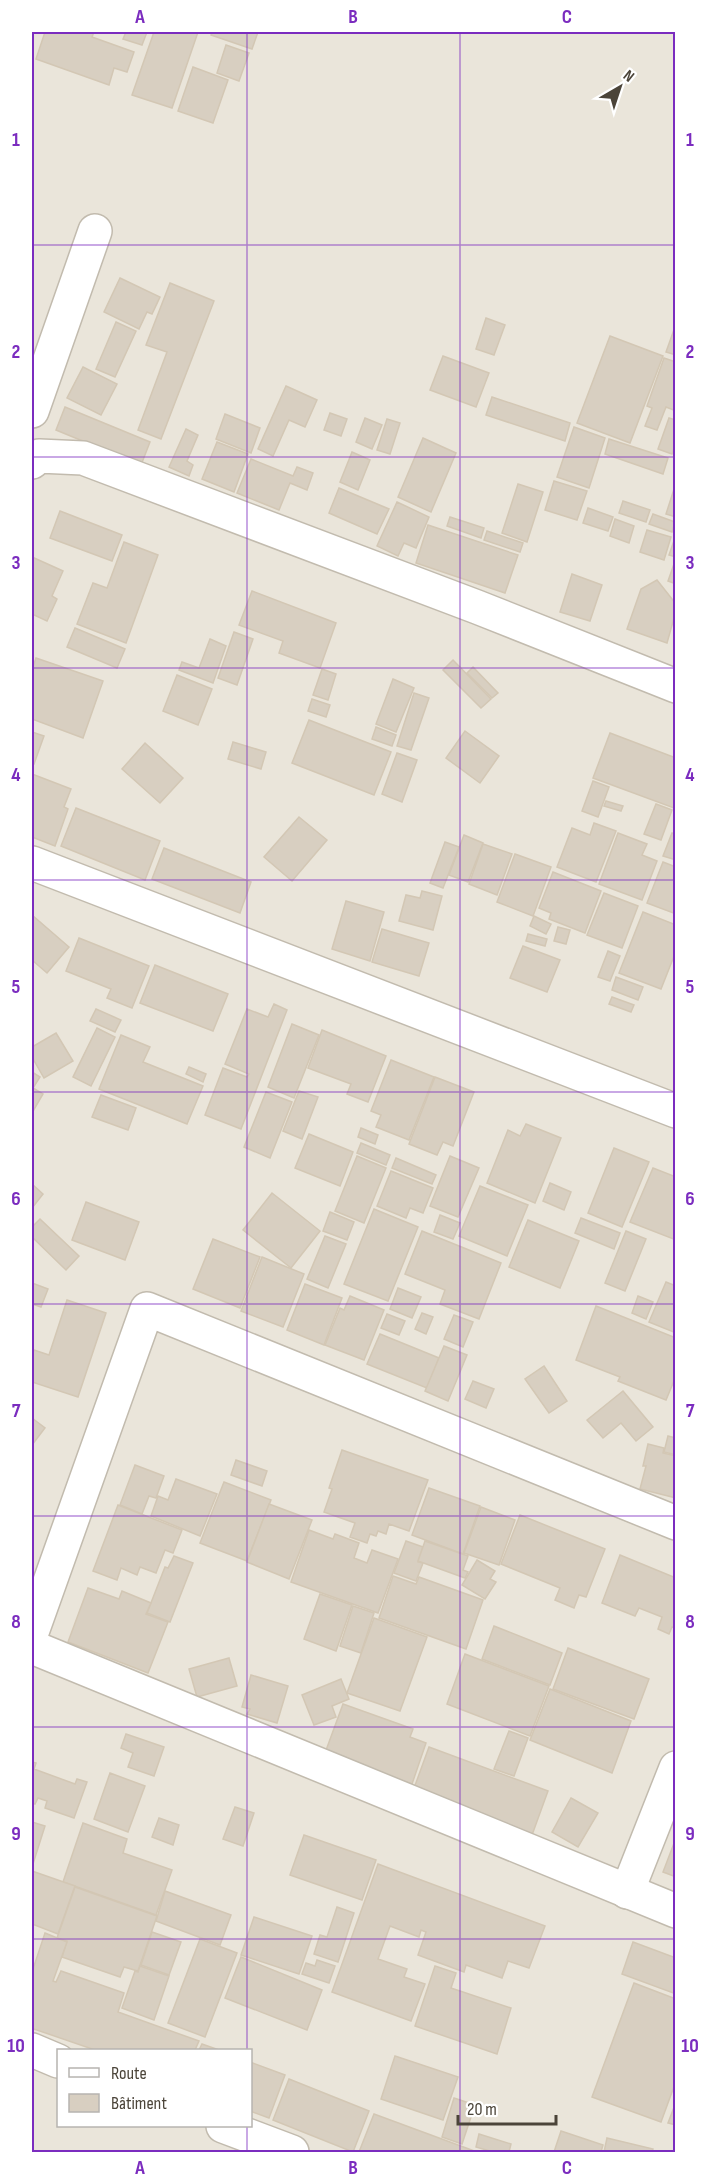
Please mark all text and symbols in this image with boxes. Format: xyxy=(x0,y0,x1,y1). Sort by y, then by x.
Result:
text: A xyxy=(134,5,145,29)
text: B xyxy=(348,5,358,29)
text: C xyxy=(562,5,572,29)
north arrow xyxy=(590,57,650,117)
text: N xyxy=(619,66,638,87)
text: 1 xyxy=(12,128,20,152)
text: 1 xyxy=(686,128,694,152)
text: 2 xyxy=(12,340,20,364)
text: 2 xyxy=(686,340,694,364)
text: 3 xyxy=(12,551,21,575)
text: 3 xyxy=(686,551,695,575)
text: 4 xyxy=(11,763,21,787)
text: 4 xyxy=(685,763,695,787)
text: 5 xyxy=(12,975,21,999)
text: 5 xyxy=(686,975,695,999)
text: 6 xyxy=(11,1187,21,1211)
text: 6 xyxy=(685,1187,695,1211)
text: 7 xyxy=(12,1399,21,1423)
text: 7 xyxy=(686,1399,695,1423)
text: 8 xyxy=(11,1610,21,1634)
text: 8 xyxy=(685,1610,695,1634)
text: 9 xyxy=(11,1822,21,1846)
text: 9 xyxy=(685,1822,695,1846)
text: 10 xyxy=(7,2034,25,2058)
text: 10 xyxy=(681,2034,699,2058)
legend xyxy=(57,2049,252,2127)
text: Route xyxy=(111,2063,147,2084)
scale bar xyxy=(458,2088,556,2126)
text: Bâtiment xyxy=(111,2093,167,2114)
text: 20 m xyxy=(467,2099,497,2120)
text: A xyxy=(134,2156,145,2180)
text: B xyxy=(348,2156,358,2180)
text: C xyxy=(562,2156,572,2180)

